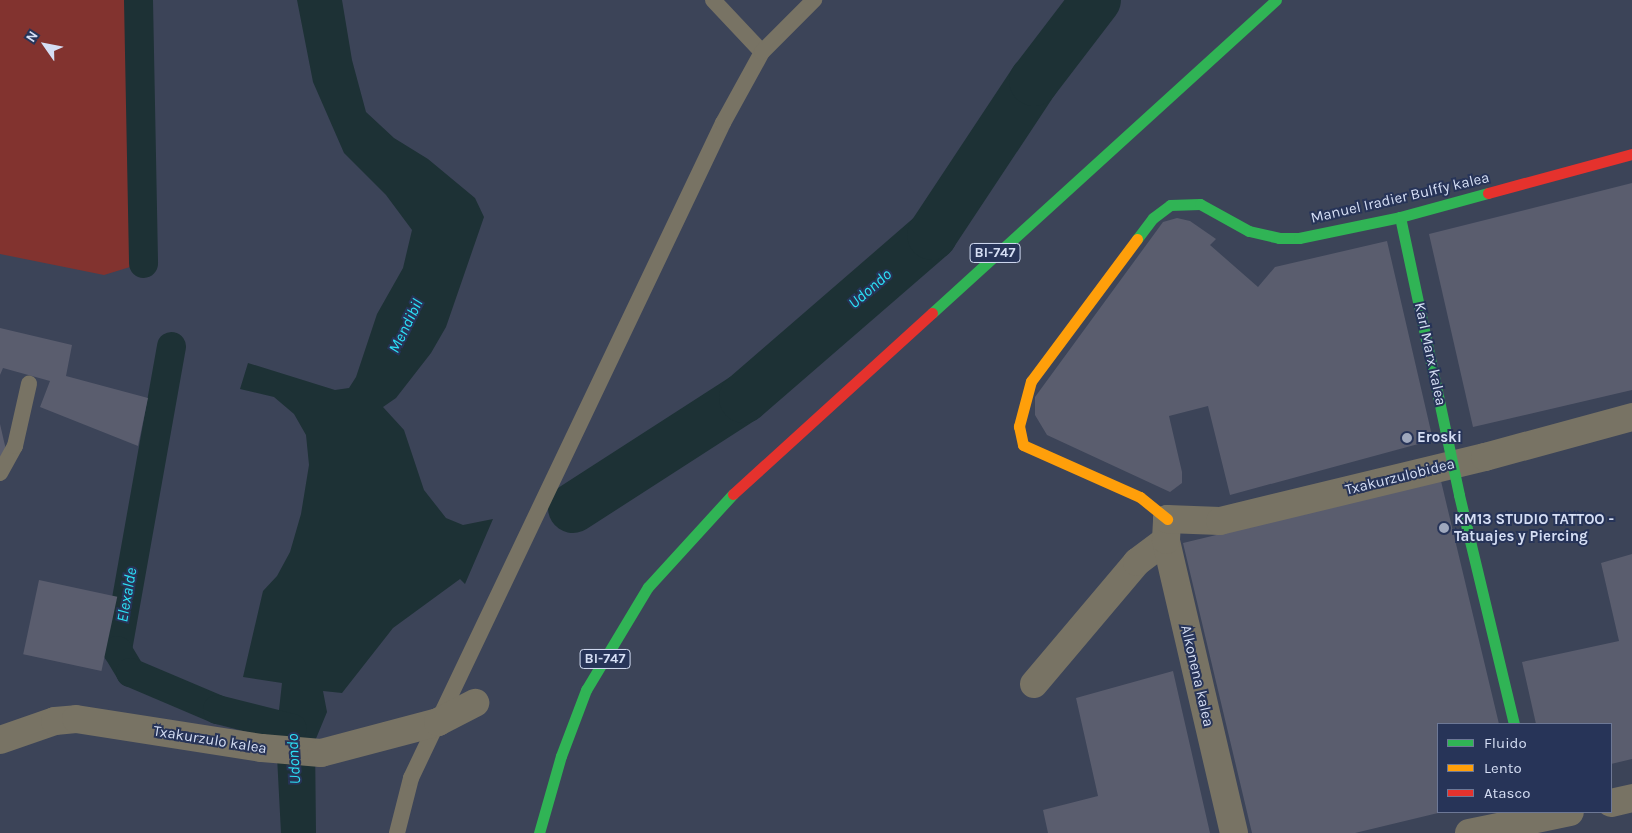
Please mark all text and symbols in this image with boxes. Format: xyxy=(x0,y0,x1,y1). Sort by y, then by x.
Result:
north arrow xyxy=(20,20,70,70)
text: N xyxy=(22,28,42,45)
street label: Manuel Iradier Bulffy kalea xyxy=(1309,169,1491,227)
road number: BI-747 xyxy=(969,242,1021,264)
water label: Udondo xyxy=(844,265,896,313)
water label: Mendibil xyxy=(385,296,427,356)
street label: Karl Marx kalea xyxy=(1410,301,1450,407)
place label: Eroski xyxy=(1417,429,1462,447)
marker: Eroski xyxy=(1401,432,1413,444)
street label: Txakurzulobidea xyxy=(1343,455,1457,499)
place label: KM13 STUDIO TATTOO - Tatuajes y Piercing xyxy=(1454,510,1614,545)
marker: KM13 STUDIO TATTOO - Tatuajes y Piercing xyxy=(1438,522,1450,534)
water label: Elexalde xyxy=(113,566,141,624)
street label: Alkonena kalea xyxy=(1177,623,1217,729)
road number: BI-747 xyxy=(579,648,631,671)
street label: Txakurzulo kalea xyxy=(152,722,268,758)
legend xyxy=(1437,723,1612,813)
water label: Udondo xyxy=(283,733,305,785)
text: Fluido xyxy=(1484,734,1527,752)
text: Lento xyxy=(1484,759,1522,777)
text: Atasco xyxy=(1484,784,1530,802)

